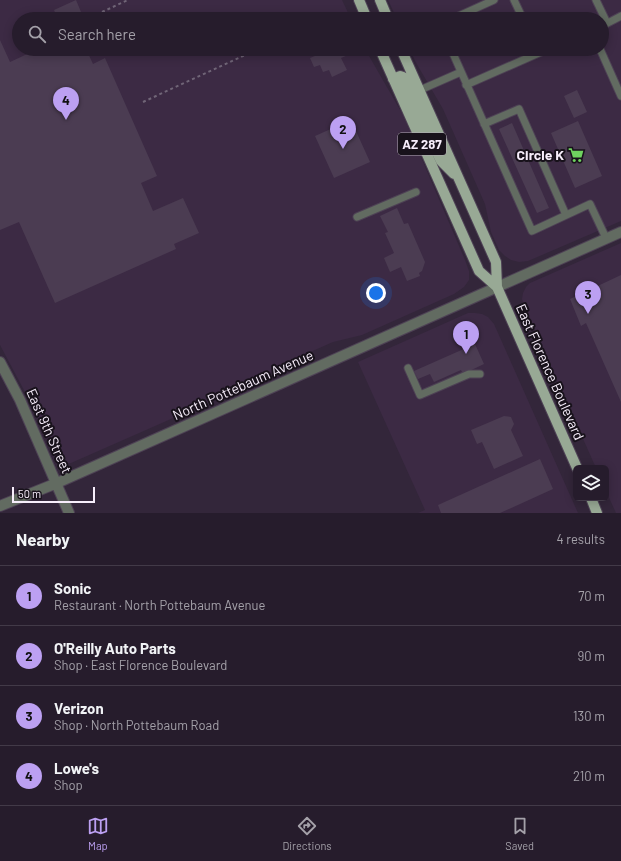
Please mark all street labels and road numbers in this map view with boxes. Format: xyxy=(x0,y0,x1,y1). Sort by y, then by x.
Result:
road number: AZ 287 xyxy=(398,133,446,155)
street label: East Florence Boulevard xyxy=(513,301,588,442)
street label: North Pottebaum Avenue xyxy=(170,346,316,423)
street label: East 9th Street xyxy=(23,386,76,476)

